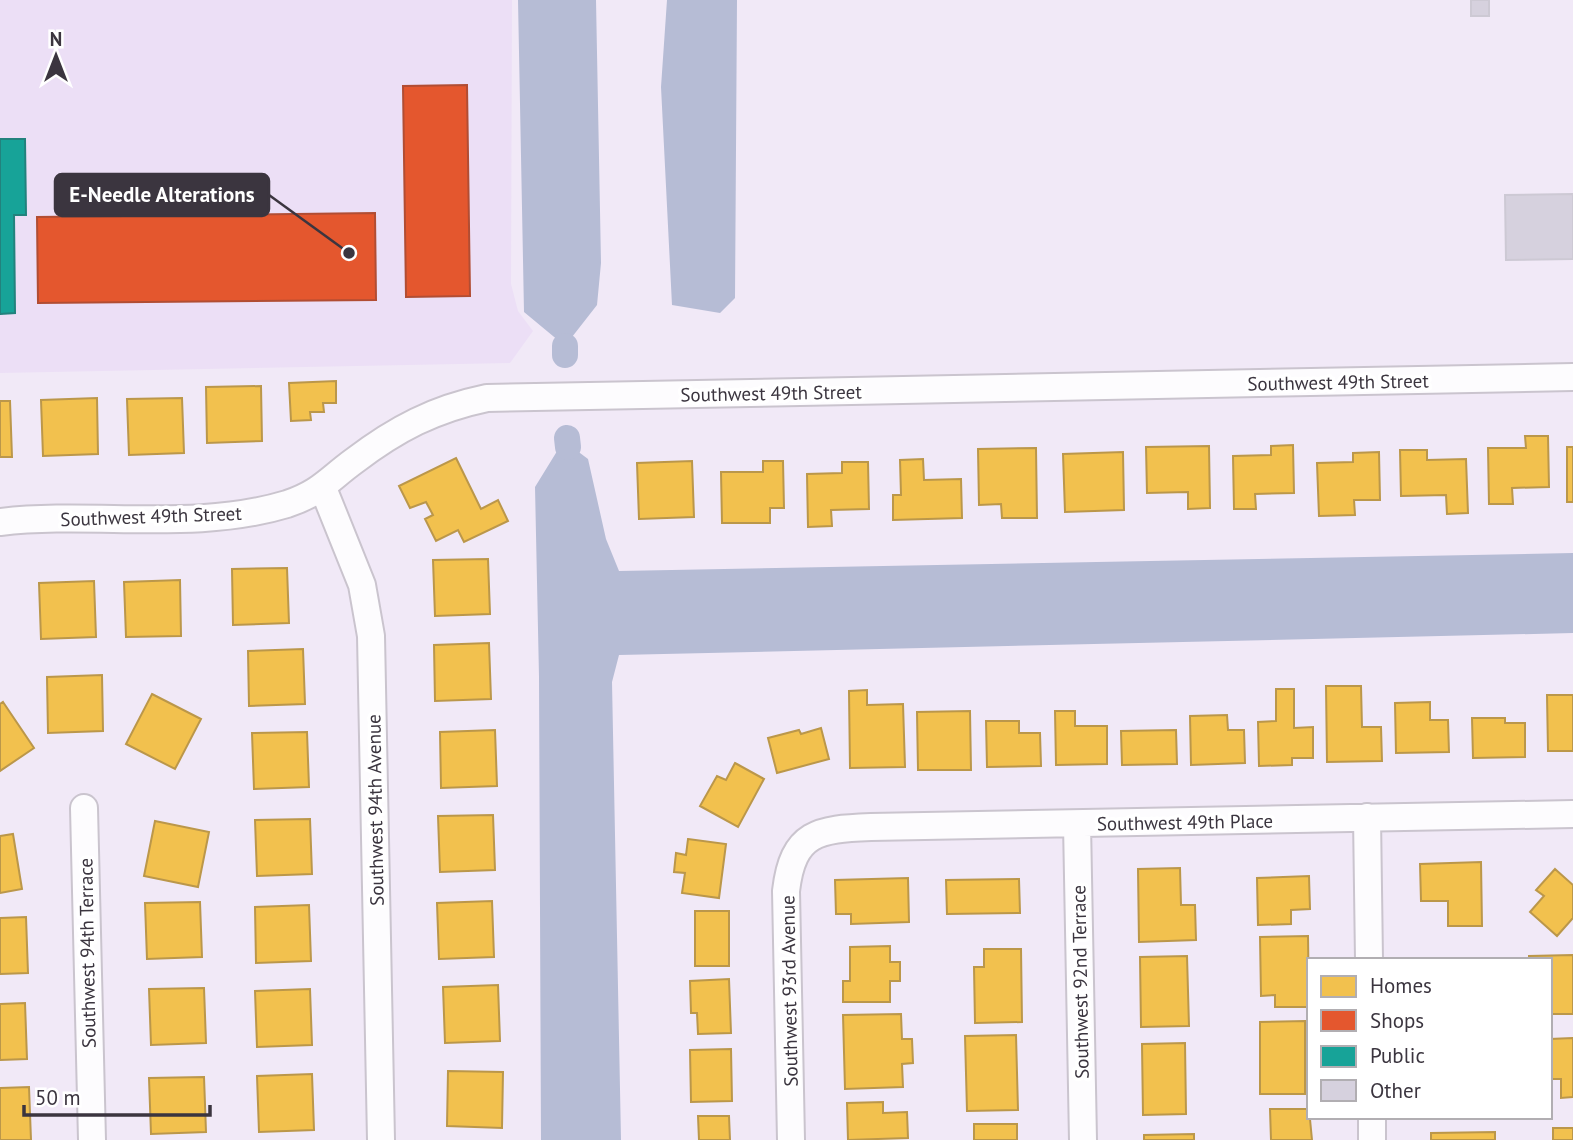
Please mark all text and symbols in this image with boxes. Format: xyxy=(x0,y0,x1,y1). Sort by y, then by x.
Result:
north arrow xyxy=(21,21,91,91)
text: N xyxy=(50,27,62,51)
callout: E-Needle Alterations xyxy=(55,174,269,216)
text: E-Needle Alterations xyxy=(69,181,255,208)
street label: Southwest 49th Street xyxy=(1247,368,1429,396)
street label: Southwest 49th Street xyxy=(680,379,862,407)
street label: Southwest 49th Street xyxy=(60,501,243,531)
street label: Southwest 94th Avenue xyxy=(361,714,389,906)
street label: Southwest 49th Place xyxy=(1097,808,1273,836)
street label: Southwest 94th Terrace xyxy=(73,858,101,1048)
street label: Southwest 92nd Terrace xyxy=(1066,885,1094,1079)
street label: Southwest 93rd Avenue xyxy=(775,895,803,1087)
legend xyxy=(1307,958,1552,1119)
text: Homes xyxy=(1370,972,1432,999)
text: Shops xyxy=(1370,1007,1424,1034)
text: Public xyxy=(1370,1042,1425,1069)
scale bar xyxy=(24,1074,210,1118)
text: Other xyxy=(1370,1077,1421,1104)
text: 50 m xyxy=(35,1084,81,1111)

